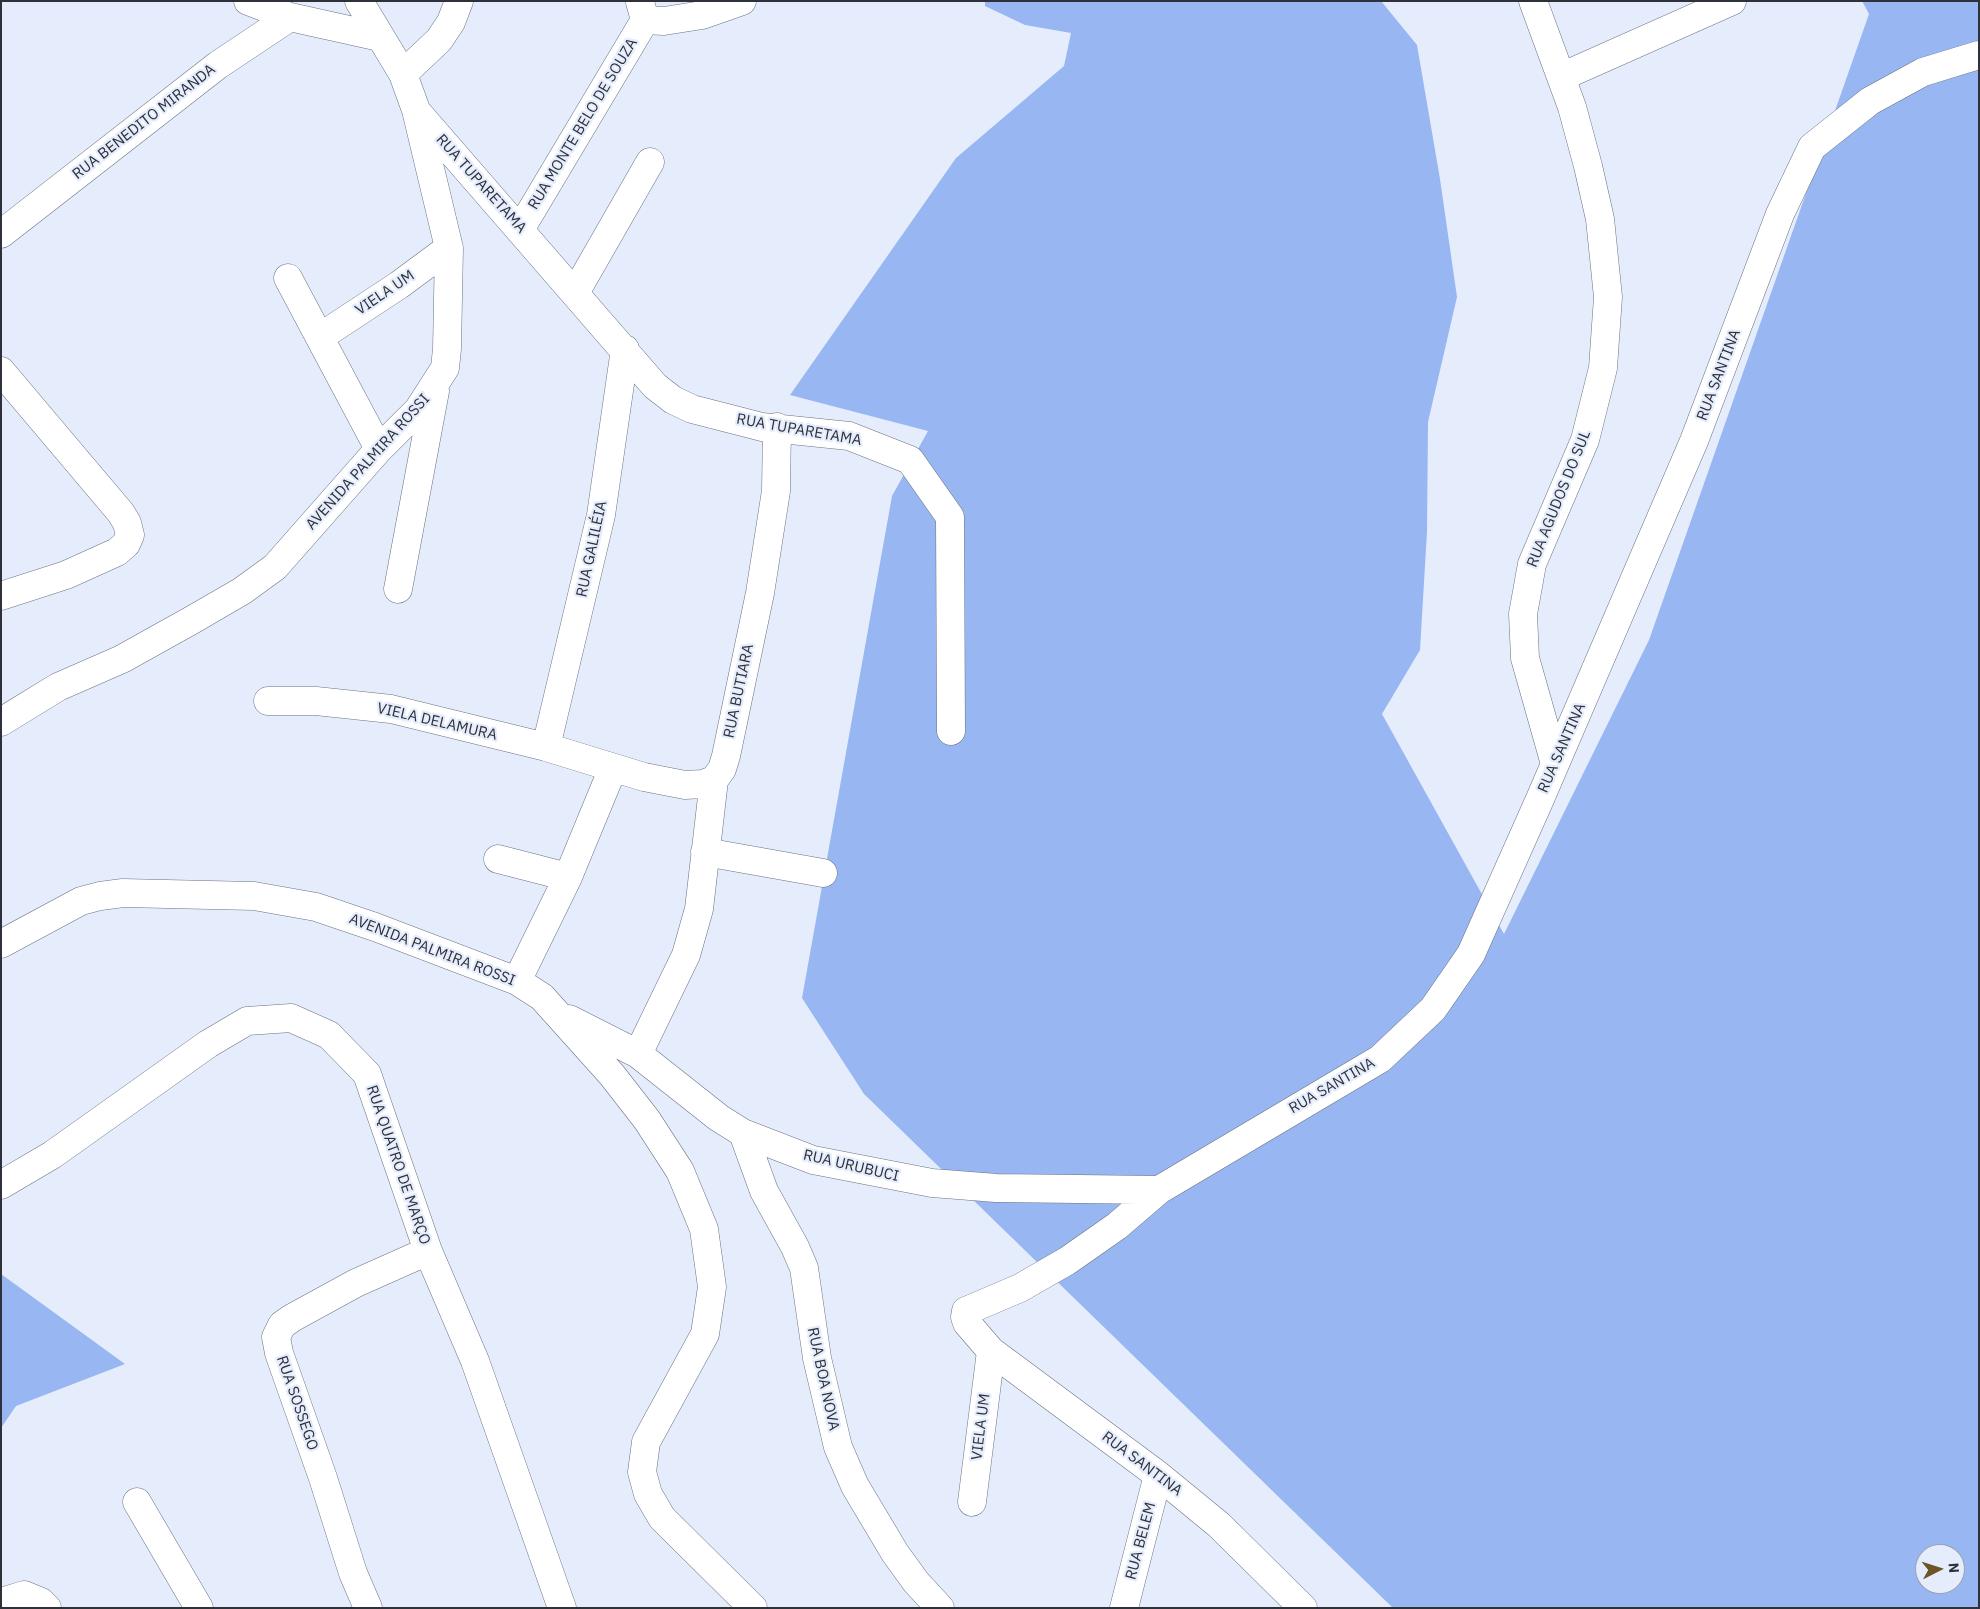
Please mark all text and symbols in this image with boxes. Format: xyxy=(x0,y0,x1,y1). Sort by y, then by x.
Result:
street label: RUA MONTE BELO DE SOUZA xyxy=(525,35,641,213)
street label: RUA BENEDITO MIRANDA xyxy=(69,61,219,183)
street label: RUA TUPARETAMA xyxy=(432,131,530,237)
street label: VIELA UM xyxy=(352,267,418,319)
street label: RUA SANTINA xyxy=(1693,327,1745,423)
street label: AVENIDA PALMIRA ROSSI xyxy=(302,390,434,534)
street label: RUA TUPARETAMA xyxy=(735,410,863,450)
street label: RUA AGUDOS DO SUL xyxy=(1523,428,1595,570)
street label: RUA GALILÉIA xyxy=(573,499,611,599)
street label: RUA BUTIARA xyxy=(720,642,758,740)
street label: VIELA DELAMURA xyxy=(375,699,499,745)
street label: RUA SANTINA xyxy=(1534,700,1590,796)
street label: AVENIDA PALMIRA ROSSI xyxy=(346,910,518,990)
street label: RUA SANTINA xyxy=(1286,1054,1378,1118)
street label: RUA QUATRO DE MARÇO xyxy=(362,1083,434,1247)
street label: RUA URUBUCI xyxy=(801,1146,901,1186)
street label: RUA BOA NOVA xyxy=(803,1326,843,1432)
street label: RUA SOSSEGO xyxy=(272,1353,322,1453)
street label: VIELA UM xyxy=(968,1393,994,1461)
street label: RUA SANTINA xyxy=(1098,1428,1186,1500)
street label: RUA BELEM xyxy=(1122,1500,1160,1582)
north arrow xyxy=(1915,1544,1965,1594)
text: N xyxy=(1945,1562,1963,1574)

